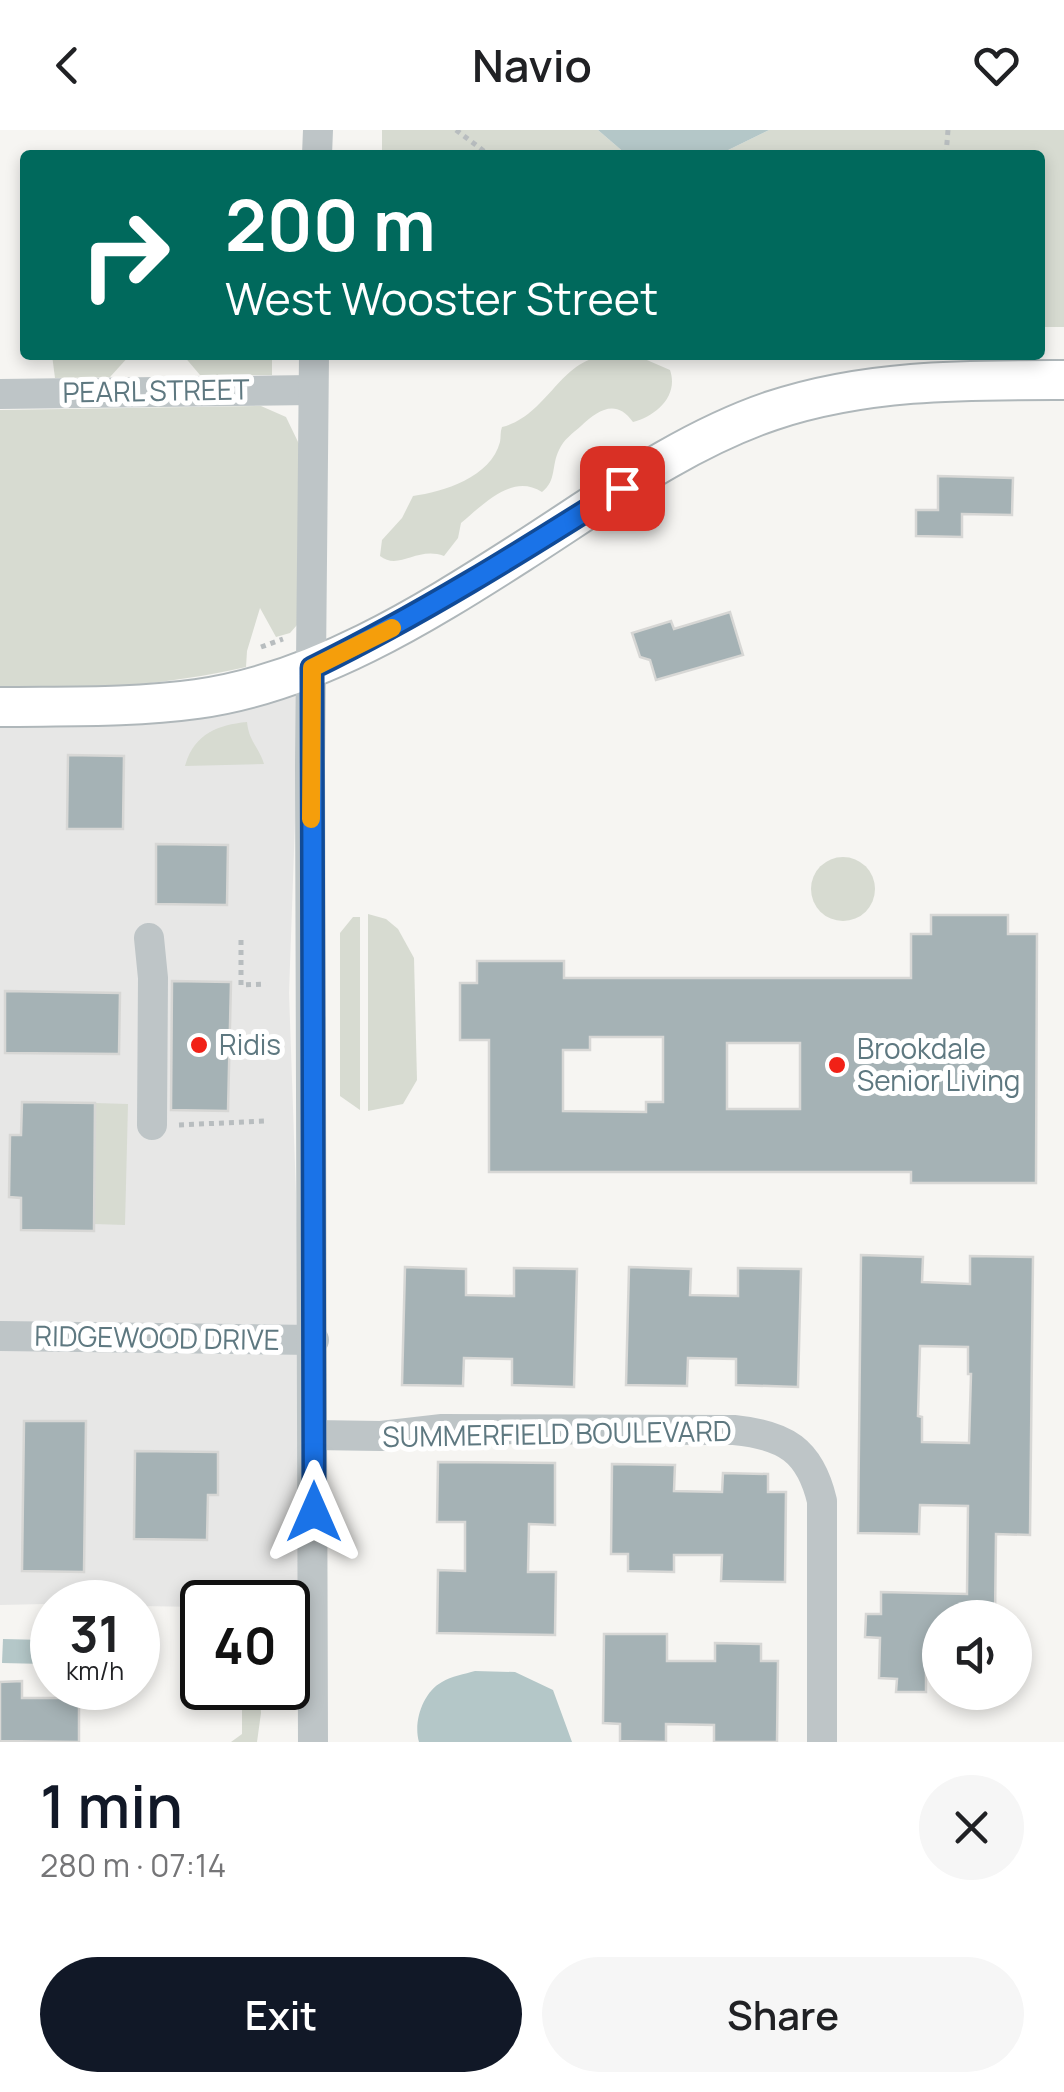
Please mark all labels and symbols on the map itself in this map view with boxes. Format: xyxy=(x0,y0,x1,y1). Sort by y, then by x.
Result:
street label: PEARL STREET xyxy=(62,369,250,411)
pin xyxy=(580,446,665,531)
place label: Ridis xyxy=(219,1025,281,1063)
place label: Brookdale Senior Living xyxy=(857,1029,1020,1099)
marker: Ridis xyxy=(188,1034,210,1056)
marker: Brookdale Senior Living xyxy=(826,1054,848,1076)
street label: RIDGEWOOD DRIVE xyxy=(34,1316,280,1358)
street label: SUMMERFIELD BOULEVARD xyxy=(382,1411,732,1455)
position arrow xyxy=(262,1460,366,1564)
speed limit sign: 40 xyxy=(180,1580,310,1710)

